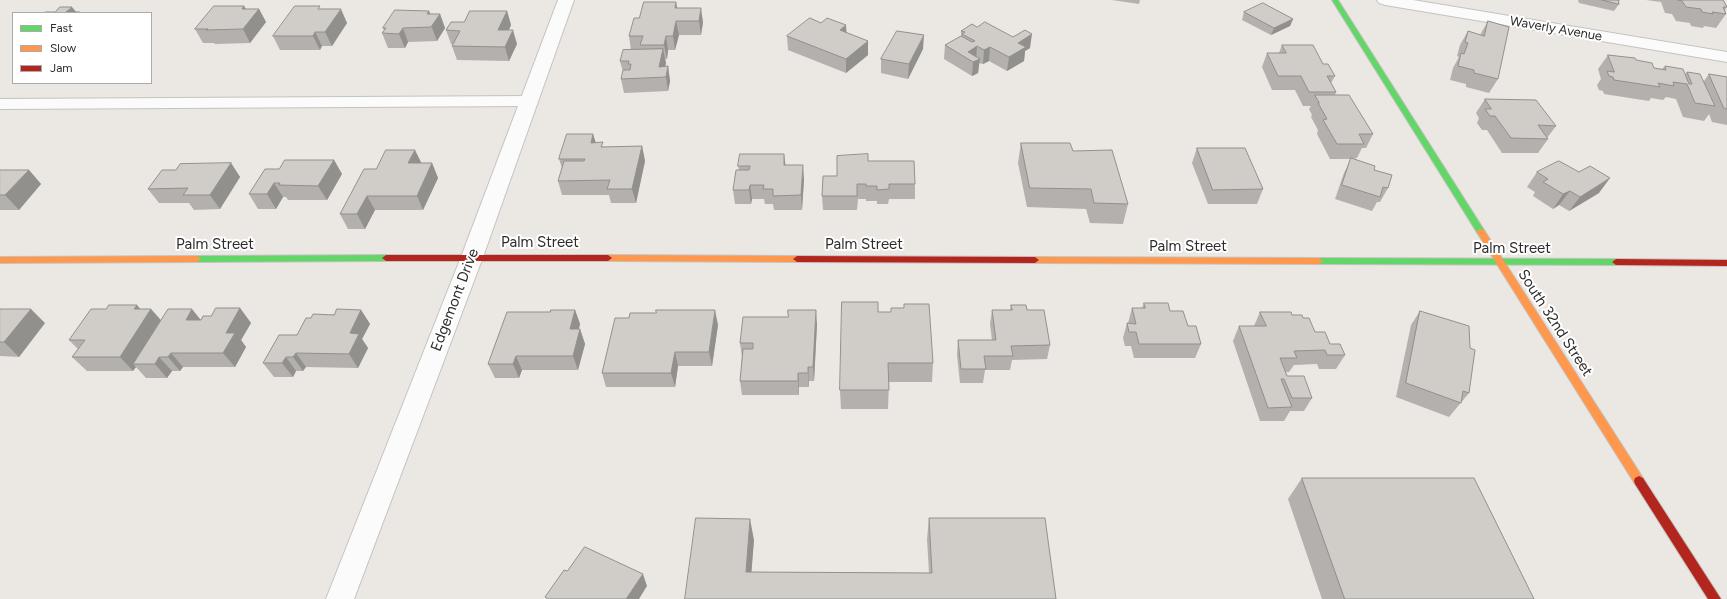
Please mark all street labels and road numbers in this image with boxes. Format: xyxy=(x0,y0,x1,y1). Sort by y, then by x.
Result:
street label: Waverly Avenue xyxy=(1509,13,1603,45)
street label: Palm Street xyxy=(501,234,579,252)
street label: Palm Street xyxy=(176,236,254,254)
street label: Palm Street xyxy=(825,236,903,254)
street label: Palm Street xyxy=(1149,238,1227,256)
street label: Palm Street xyxy=(1473,240,1551,258)
street label: Edgemont Drive xyxy=(427,246,483,354)
street label: South 32nd Street xyxy=(1514,266,1596,380)

